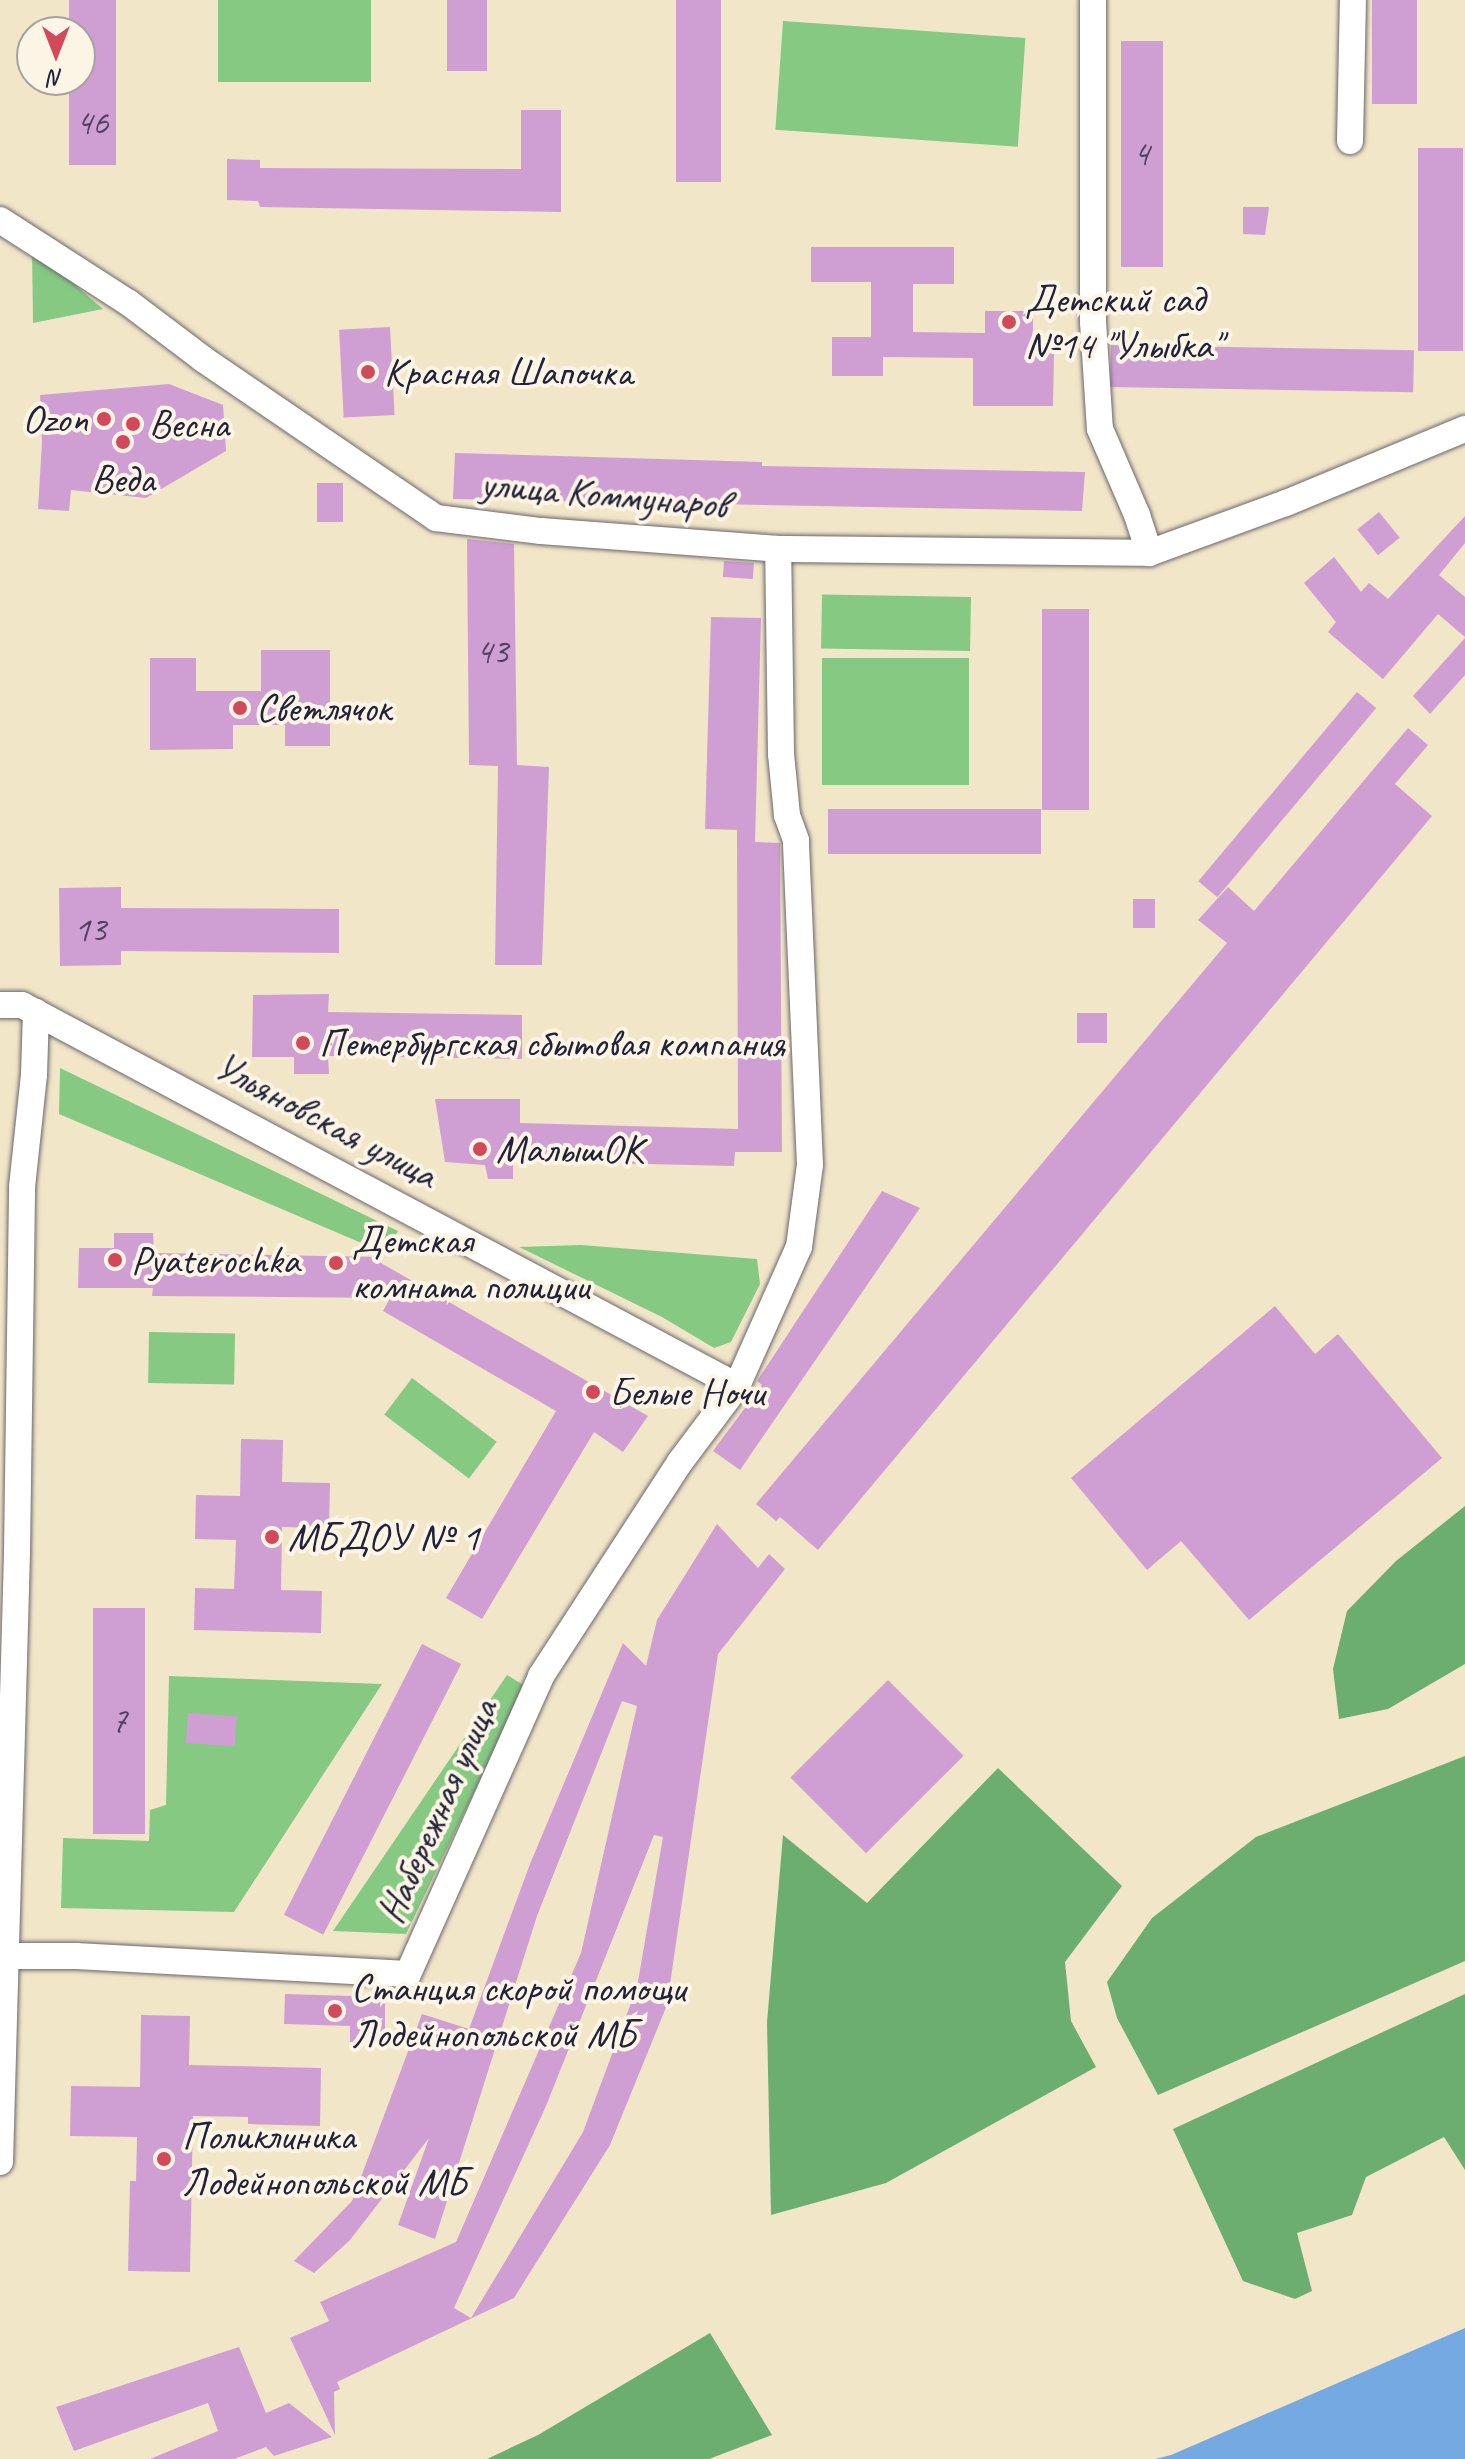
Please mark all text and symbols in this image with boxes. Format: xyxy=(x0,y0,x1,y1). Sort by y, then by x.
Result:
north arrow xyxy=(16,16,96,96)
text: N xyxy=(49,64,63,92)
house number: 46 xyxy=(76,101,108,145)
house number: 4 xyxy=(1133,132,1149,176)
place label: Детский сад №14 "Улыбка" xyxy=(1025,275,1221,369)
marker: Детский сад №14 "Улыбка" xyxy=(1000,313,1018,331)
place label: Красная Шапочка xyxy=(384,348,632,396)
marker: Красная Шапочка xyxy=(359,363,377,381)
place label: Ozon xyxy=(22,395,88,443)
place label: Весна xyxy=(149,400,229,448)
marker: Ozon xyxy=(95,410,113,428)
marker: Весна xyxy=(124,415,142,433)
marker: Веда xyxy=(114,433,132,451)
place label: Веда xyxy=(92,455,154,503)
street label: улица Коммунаров xyxy=(477,459,731,529)
house number: 43 xyxy=(476,630,508,674)
place label: Светлячок xyxy=(256,684,391,732)
marker: Светлячок xyxy=(231,699,249,717)
house number: 13 xyxy=(74,908,106,952)
place label: Петербургская сбытовая компания xyxy=(319,1019,785,1067)
marker: Петербургская сбытовая компания xyxy=(294,1034,312,1052)
street label: Ульяновская улица xyxy=(206,1041,446,1199)
place label: МалышОК xyxy=(496,1125,642,1173)
marker: МалышОК xyxy=(471,1140,489,1158)
place label: Детская комната полиции xyxy=(352,1216,587,1310)
place label: Pyaterochka xyxy=(131,1236,299,1284)
marker: Pyaterochka xyxy=(106,1251,124,1269)
marker: Детская комната полиции xyxy=(327,1254,345,1272)
place label: Белые Ночи xyxy=(609,1368,768,1416)
marker: Белые Ночи xyxy=(584,1383,602,1401)
place label: МБДОУ № 1 xyxy=(288,1513,480,1561)
marker: МБДОУ № 1 xyxy=(263,1528,281,1546)
street label: Набережная улица xyxy=(365,1690,509,1932)
house number: 7 xyxy=(111,1699,127,1743)
place label: Станция скорой помощи Лодейнопольской МБ xyxy=(351,1964,685,2058)
marker: Станция скорой помощи Лодейнопольской МБ xyxy=(326,2002,344,2020)
place label: Поликлиника Лодейнопольской МБ xyxy=(182,2112,468,2206)
marker: Поликлиника Лодейнопольской МБ xyxy=(153,2148,175,2170)

